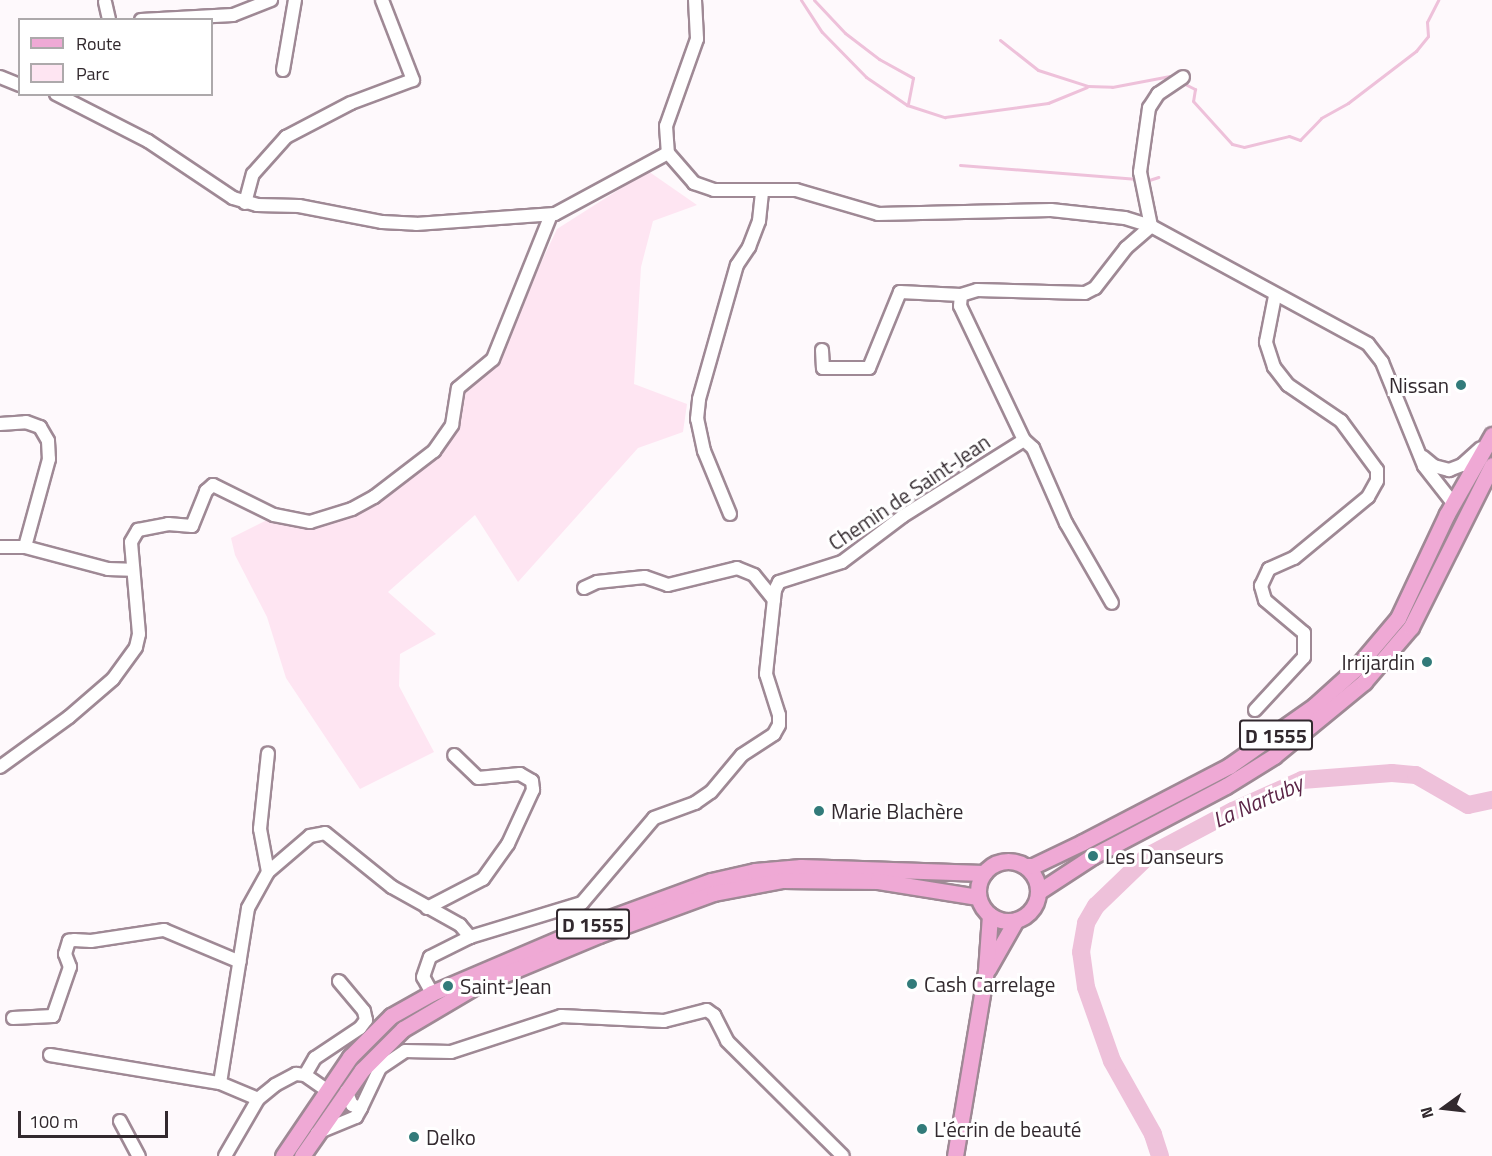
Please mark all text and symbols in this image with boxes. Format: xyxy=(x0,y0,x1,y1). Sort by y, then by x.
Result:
legend xyxy=(18,18,213,96)
text: Route xyxy=(76,30,121,57)
text: Parc xyxy=(76,60,110,87)
place label: Nissan xyxy=(1389,372,1449,398)
marker: Nissan xyxy=(1454,378,1468,392)
street label: Chemin de Saint-Jean xyxy=(824,429,994,555)
place label: Irrijardin xyxy=(1342,649,1415,675)
marker: Irrijardin xyxy=(1420,655,1434,669)
road number: D 1555 xyxy=(1238,718,1314,752)
water label: La Nartuby xyxy=(1209,771,1307,833)
place label: Marie Blachère xyxy=(831,798,963,824)
marker: Marie Blachère xyxy=(812,804,826,818)
place label: Les Danseurs xyxy=(1105,843,1224,869)
marker: Les Danseurs xyxy=(1086,849,1100,863)
road number: D 1555 xyxy=(556,907,630,941)
place label: Cash Carrelage xyxy=(924,971,1055,997)
place label: Saint-Jean xyxy=(460,973,552,999)
marker: Cash Carrelage xyxy=(905,977,919,991)
marker: Saint-Jean xyxy=(441,979,455,993)
north arrow xyxy=(1414,1078,1474,1138)
scale bar xyxy=(21,1099,171,1137)
text: N xyxy=(1414,1104,1440,1121)
text: 100 m xyxy=(29,1108,78,1135)
place label: L'écrin de beauté xyxy=(934,1116,1081,1142)
marker: L'écrin de beauté xyxy=(915,1122,929,1136)
place label: Delko xyxy=(426,1124,476,1150)
marker: Delko xyxy=(407,1130,421,1144)

